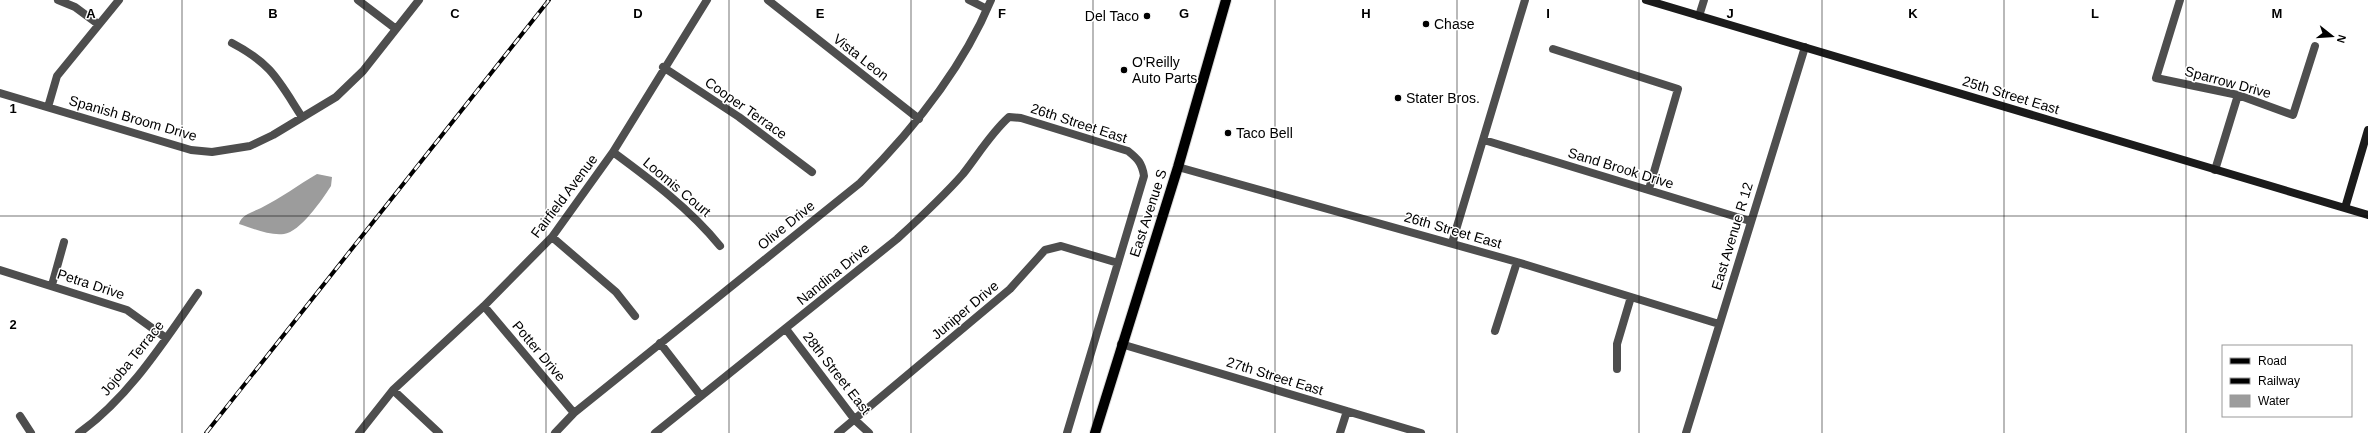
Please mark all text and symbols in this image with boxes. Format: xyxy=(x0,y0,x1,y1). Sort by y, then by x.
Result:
text: A xyxy=(86,6,96,21)
text: B xyxy=(268,6,278,21)
text: C xyxy=(450,6,460,21)
text: D xyxy=(633,6,643,21)
text: E xyxy=(816,6,825,21)
text: F xyxy=(998,6,1006,21)
text: G xyxy=(1179,6,1189,21)
text: H xyxy=(1361,6,1371,21)
text: I xyxy=(1546,6,1550,21)
text: J xyxy=(1726,6,1734,21)
text: K xyxy=(1908,6,1918,21)
text: L xyxy=(2091,6,2099,21)
text: M xyxy=(2272,6,2282,21)
place label: Del Taco xyxy=(1085,8,1139,24)
marker: Del Taco xyxy=(1142,11,1152,21)
place label: Chase xyxy=(1434,16,1475,32)
north arrow xyxy=(2312,16,2352,56)
marker: Chase xyxy=(1421,19,1431,29)
street label: Vista Leon xyxy=(830,30,892,84)
text: N xyxy=(2335,33,2348,45)
place label: O'Reilly Auto Parts xyxy=(1132,54,1197,86)
street label: Sparrow Drive xyxy=(2183,63,2273,101)
marker: O'Reilly Auto Parts xyxy=(1119,65,1129,75)
street label: 25th Street East xyxy=(1961,73,2061,117)
street label: Cooper Terrace xyxy=(702,74,790,142)
place label: Stater Bros. xyxy=(1406,90,1480,106)
street label: Spanish Broom Drive xyxy=(67,92,199,144)
marker: Stater Bros. xyxy=(1393,93,1403,103)
street label: 26th Street East xyxy=(1029,100,1129,146)
text: 1 xyxy=(9,101,17,116)
place label: Taco Bell xyxy=(1236,125,1293,141)
marker: Taco Bell xyxy=(1223,128,1233,138)
street label: Sand Brook Drive xyxy=(1566,144,1676,192)
street label: Fairfield Avenue xyxy=(527,151,601,241)
street label: Loomis Court xyxy=(640,154,714,220)
street label: East Avenue S xyxy=(1126,167,1170,259)
street label: East Avenue R 12 xyxy=(1708,180,1756,292)
street label: Olive Drive xyxy=(754,197,818,253)
street label: 26th Street East xyxy=(1403,208,1504,252)
street label: Nandina Drive xyxy=(793,240,873,308)
street label: Petra Drive xyxy=(55,266,127,302)
street label: Juniper Drive xyxy=(928,277,1002,343)
text: 2 xyxy=(9,317,17,332)
street label: Jojoba Terrace xyxy=(97,317,167,399)
street label: Potter Drive xyxy=(509,318,569,385)
street label: 28th Street East xyxy=(800,329,874,418)
legend xyxy=(2222,345,2352,417)
street label: 27th Street East xyxy=(1225,354,1325,398)
text: Road xyxy=(2258,354,2287,368)
text: Railway xyxy=(2258,374,2300,388)
text: Water xyxy=(2258,394,2290,408)

